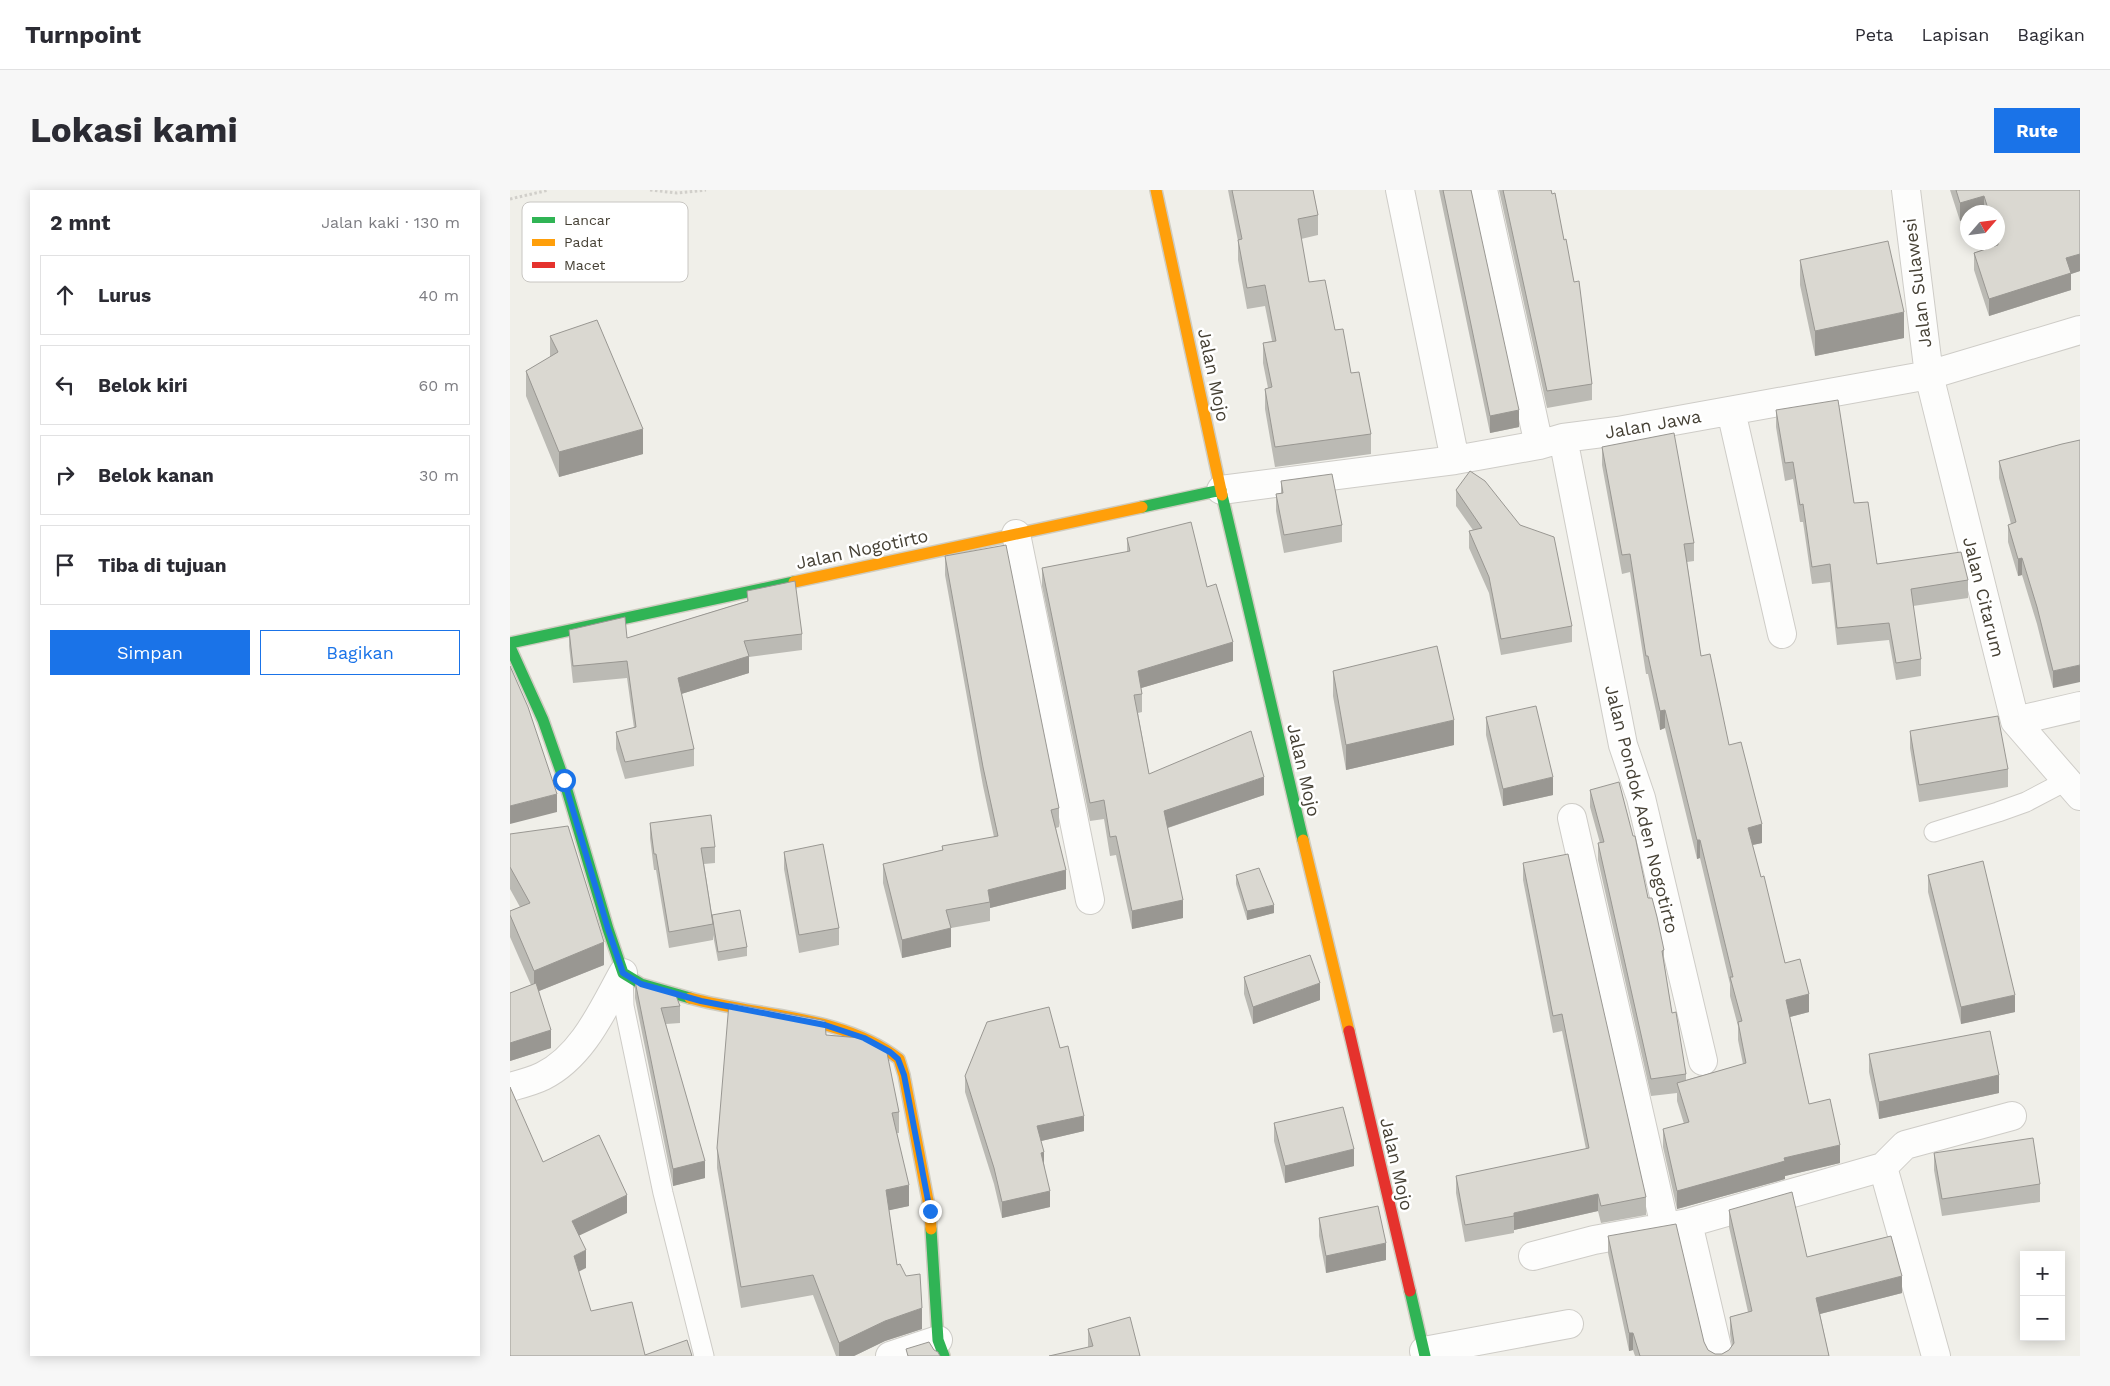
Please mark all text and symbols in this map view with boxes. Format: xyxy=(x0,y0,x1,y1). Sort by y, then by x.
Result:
text: Turnpoint xyxy=(25,21,141,49)
text: Peta xyxy=(1855,24,1893,45)
text: Lapisan xyxy=(1921,24,1989,45)
text: Bagikan xyxy=(2017,24,2085,45)
button: Rute xyxy=(1994,108,2080,153)
text: Lokasi kami xyxy=(30,109,238,151)
legend xyxy=(522,202,688,282)
north arrow xyxy=(1960,205,2005,250)
text: 2 mnt xyxy=(50,210,110,235)
text: Lancar xyxy=(564,212,611,228)
text: Jalan kaki · 130 m xyxy=(321,213,460,232)
street label: Jalan Sulawesi xyxy=(1899,217,1935,349)
text: Padat xyxy=(564,234,603,250)
text: Macet xyxy=(564,257,606,273)
icon: ahead xyxy=(51,281,79,309)
text: Lurus xyxy=(98,284,151,307)
text: 40 m xyxy=(419,286,459,305)
street label: Jalan Mojo xyxy=(1194,327,1234,423)
icon: left xyxy=(51,371,79,399)
text: Belok kiri xyxy=(98,374,188,397)
text: 60 m xyxy=(419,376,459,395)
street label: Jalan Jawa xyxy=(1603,405,1703,443)
icon: right xyxy=(51,461,79,489)
text: Belok kanan xyxy=(98,464,214,487)
text: 30 m xyxy=(419,466,459,485)
street label: Jalan Nogotirto xyxy=(794,525,930,573)
street label: Jalan Citarum xyxy=(1959,535,2009,659)
icon: arrive xyxy=(51,551,79,579)
text: Tiba di tujuan xyxy=(98,554,227,577)
button: Simpan xyxy=(50,630,250,675)
button: Bagikan xyxy=(260,630,460,675)
street label: Jalan Pondok Aden Nogotirto xyxy=(1601,683,1683,935)
street label: Jalan Mojo xyxy=(1283,722,1325,818)
route start xyxy=(553,769,576,792)
street label: Jalan Mojo xyxy=(1376,1116,1418,1212)
route end xyxy=(919,1200,942,1223)
map controls xyxy=(2020,1251,2065,1341)
button: + xyxy=(2020,1251,2065,1296)
button: − xyxy=(2020,1296,2065,1341)

